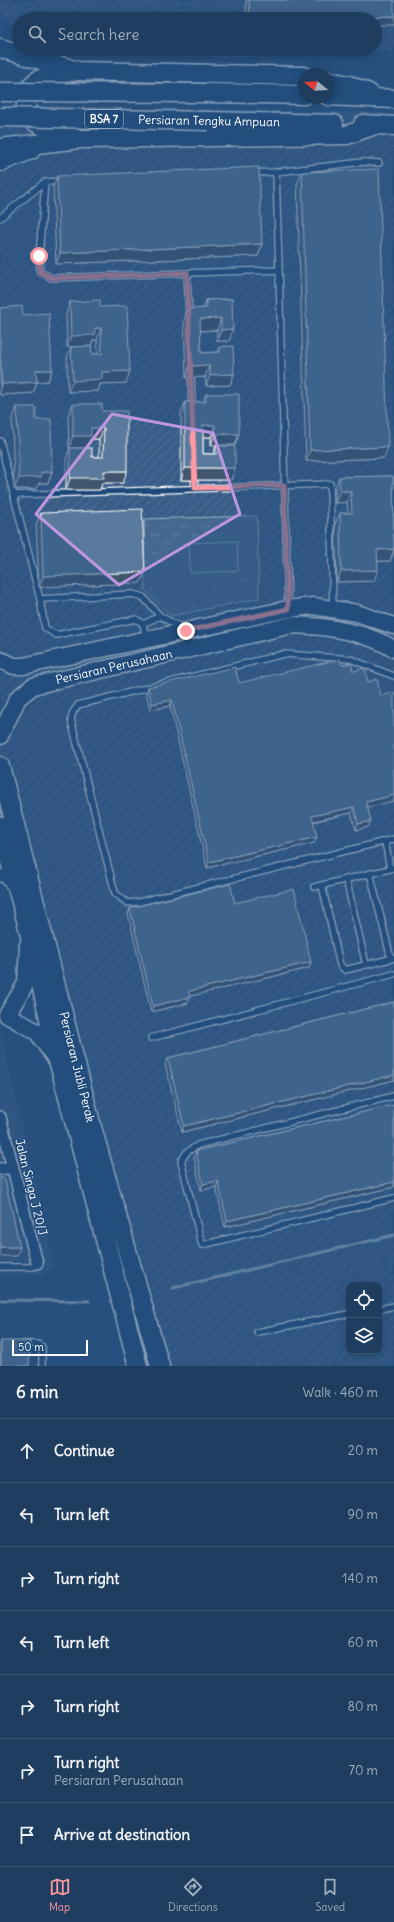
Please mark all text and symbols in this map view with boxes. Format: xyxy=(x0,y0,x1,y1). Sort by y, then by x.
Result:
search box xyxy=(12,12,382,56)
icon: search xyxy=(26,23,48,45)
text: Search here xyxy=(58,25,139,44)
north arrow xyxy=(298,68,334,104)
road number: BSA 7 xyxy=(85,110,123,128)
street label: Persiaran Tengku Ampuan xyxy=(138,112,280,129)
route start xyxy=(30,247,48,265)
route end xyxy=(177,622,195,640)
street label: Persiaran Perusahaan xyxy=(54,646,174,687)
street label: Persiaran Jubli Perak xyxy=(56,1010,98,1124)
street label: Jalan Singa J 20/J xyxy=(12,1137,51,1237)
map controls xyxy=(346,1282,382,1354)
button: locate xyxy=(346,1282,382,1318)
button: layers xyxy=(346,1318,382,1354)
scale bar xyxy=(12,1338,88,1357)
text: 50 m xyxy=(18,1340,44,1354)
text: 6 min xyxy=(16,1381,58,1403)
text: Walk · 460 m xyxy=(303,1384,378,1401)
icon: ahead xyxy=(16,1440,38,1462)
text: Continue xyxy=(54,1441,115,1460)
text: 20 m xyxy=(348,1442,378,1459)
icon: left xyxy=(16,1504,38,1526)
text: Turn left xyxy=(54,1505,109,1524)
text: 90 m xyxy=(347,1506,378,1523)
icon: right xyxy=(16,1568,38,1590)
text: Turn right xyxy=(54,1569,119,1588)
text: 140 m xyxy=(342,1570,378,1587)
icon: left xyxy=(16,1632,38,1654)
text: Turn left xyxy=(54,1633,109,1652)
text: 60 m xyxy=(347,1634,378,1651)
icon: right xyxy=(16,1696,38,1718)
text: Turn right xyxy=(54,1697,119,1716)
text: 80 m xyxy=(347,1698,378,1715)
text: Turn right xyxy=(54,1753,119,1772)
icon: right xyxy=(16,1760,38,1782)
text: 70 m xyxy=(349,1762,378,1779)
text: Persiaran Perusahaan xyxy=(54,1772,183,1789)
icon: arrive xyxy=(16,1824,38,1846)
text: Arrive at destination xyxy=(54,1825,190,1844)
tab: Map xyxy=(49,1876,71,1914)
tab: Directions xyxy=(168,1876,218,1914)
tab: Saved xyxy=(315,1876,345,1914)

